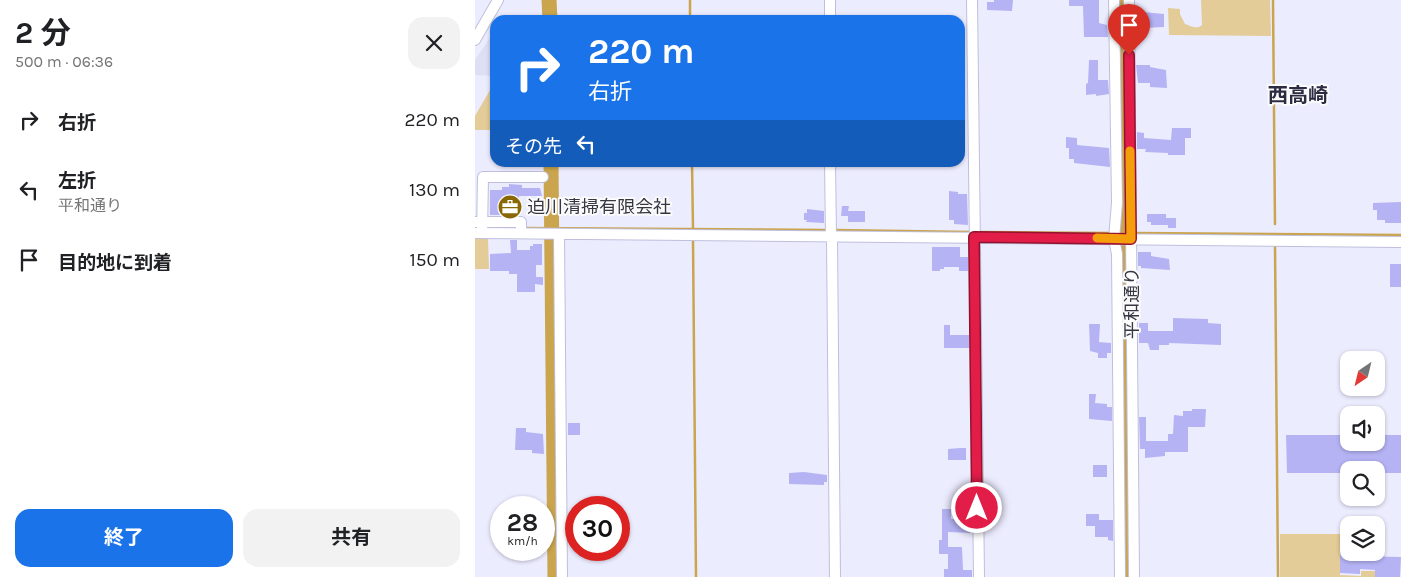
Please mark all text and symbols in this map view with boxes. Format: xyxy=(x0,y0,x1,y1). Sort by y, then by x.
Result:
pin xyxy=(1108,4,1150,55)
icon: arrive xyxy=(1115,11,1143,39)
text: 2 分 xyxy=(15,15,71,51)
button: close xyxy=(408,17,460,69)
text: 220 m xyxy=(588,31,695,72)
icon: right xyxy=(505,35,570,100)
text: 500 m · 06:36 xyxy=(15,52,113,71)
text: 右折 xyxy=(588,79,632,105)
district label: 西高崎 xyxy=(1268,84,1328,107)
icon: right xyxy=(15,106,43,134)
text: 220 m xyxy=(404,109,460,131)
text: 右折 xyxy=(58,112,96,134)
icon: left xyxy=(572,130,600,158)
text: その先 xyxy=(505,136,562,158)
text: 左折 xyxy=(58,170,96,192)
icon: left xyxy=(15,176,43,204)
text: 130 m xyxy=(409,179,460,201)
office icon: 迫川清掃有限会社 xyxy=(497,194,523,220)
text: 平和通り xyxy=(58,196,122,215)
place label: 迫川清掃有限会社 xyxy=(527,196,671,218)
icon: arrive xyxy=(15,246,43,274)
text: 150 m xyxy=(409,249,460,271)
text: 目的地に到着 xyxy=(58,252,172,274)
street label: 平和通り xyxy=(1121,267,1143,339)
north arrow xyxy=(1340,351,1385,396)
map controls xyxy=(1340,351,1385,561)
button: sound xyxy=(1340,406,1385,451)
button: search xyxy=(1340,461,1385,506)
position arrow xyxy=(950,481,1002,533)
speed limit sign: 30 xyxy=(565,496,630,561)
text: 28 xyxy=(507,508,538,537)
button: 終了 xyxy=(15,509,233,567)
button: 共有 xyxy=(243,509,460,567)
button: layers xyxy=(1340,516,1385,561)
text: km/h xyxy=(507,534,538,548)

